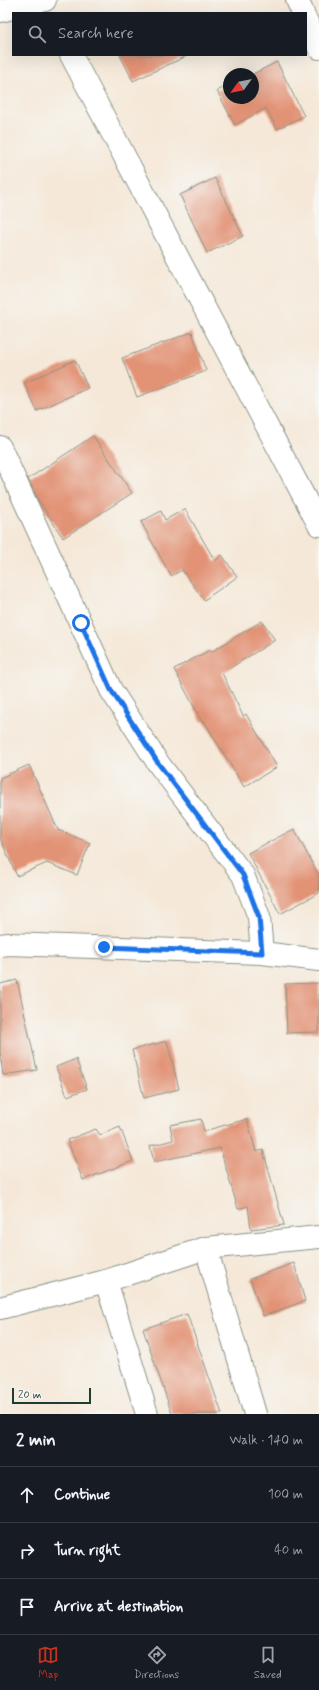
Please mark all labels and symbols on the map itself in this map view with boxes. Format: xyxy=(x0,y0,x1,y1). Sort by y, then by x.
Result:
north arrow xyxy=(223,68,259,104)
route start xyxy=(72,614,90,632)
route end xyxy=(95,938,113,956)
scale bar xyxy=(12,1386,91,1405)

